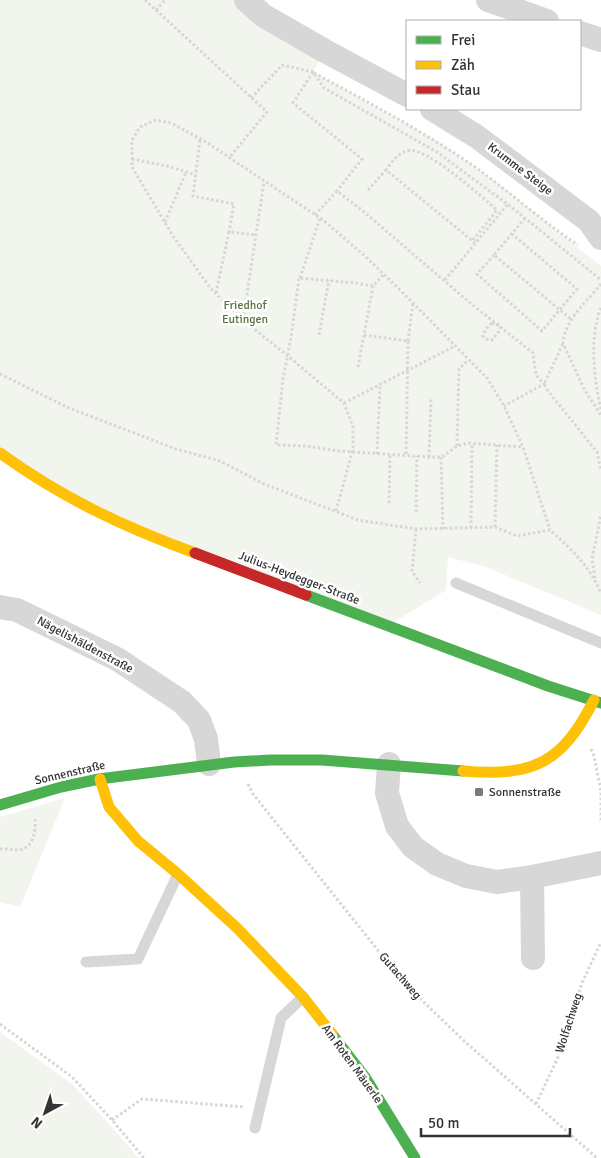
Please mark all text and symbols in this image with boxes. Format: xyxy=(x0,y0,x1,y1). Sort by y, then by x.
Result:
legend xyxy=(406,20,581,110)
text: Frei xyxy=(451,31,475,49)
text: Zäh xyxy=(451,56,475,74)
text: Stau xyxy=(451,81,480,99)
street label: Krumme Steige xyxy=(484,139,556,199)
park label: Friedhof Eutingen xyxy=(222,298,268,327)
street label: Julius-Heydegger-Straße xyxy=(236,548,362,608)
street label: Nägelishäldenstraße xyxy=(34,613,136,677)
street label: Sonnenstraße xyxy=(33,758,107,788)
place label: Sonnenstraße xyxy=(489,785,561,800)
marker: Sonnenstraße xyxy=(473,786,485,798)
street label: Gutachweg xyxy=(376,949,424,1003)
street label: Wolfachweg xyxy=(552,991,586,1055)
street label: Am Roten Mäuerle xyxy=(318,1022,386,1106)
north arrow xyxy=(20,1088,70,1138)
scale bar xyxy=(421,1106,570,1138)
text: N xyxy=(28,1113,46,1132)
text: 50 m xyxy=(428,1114,459,1132)

